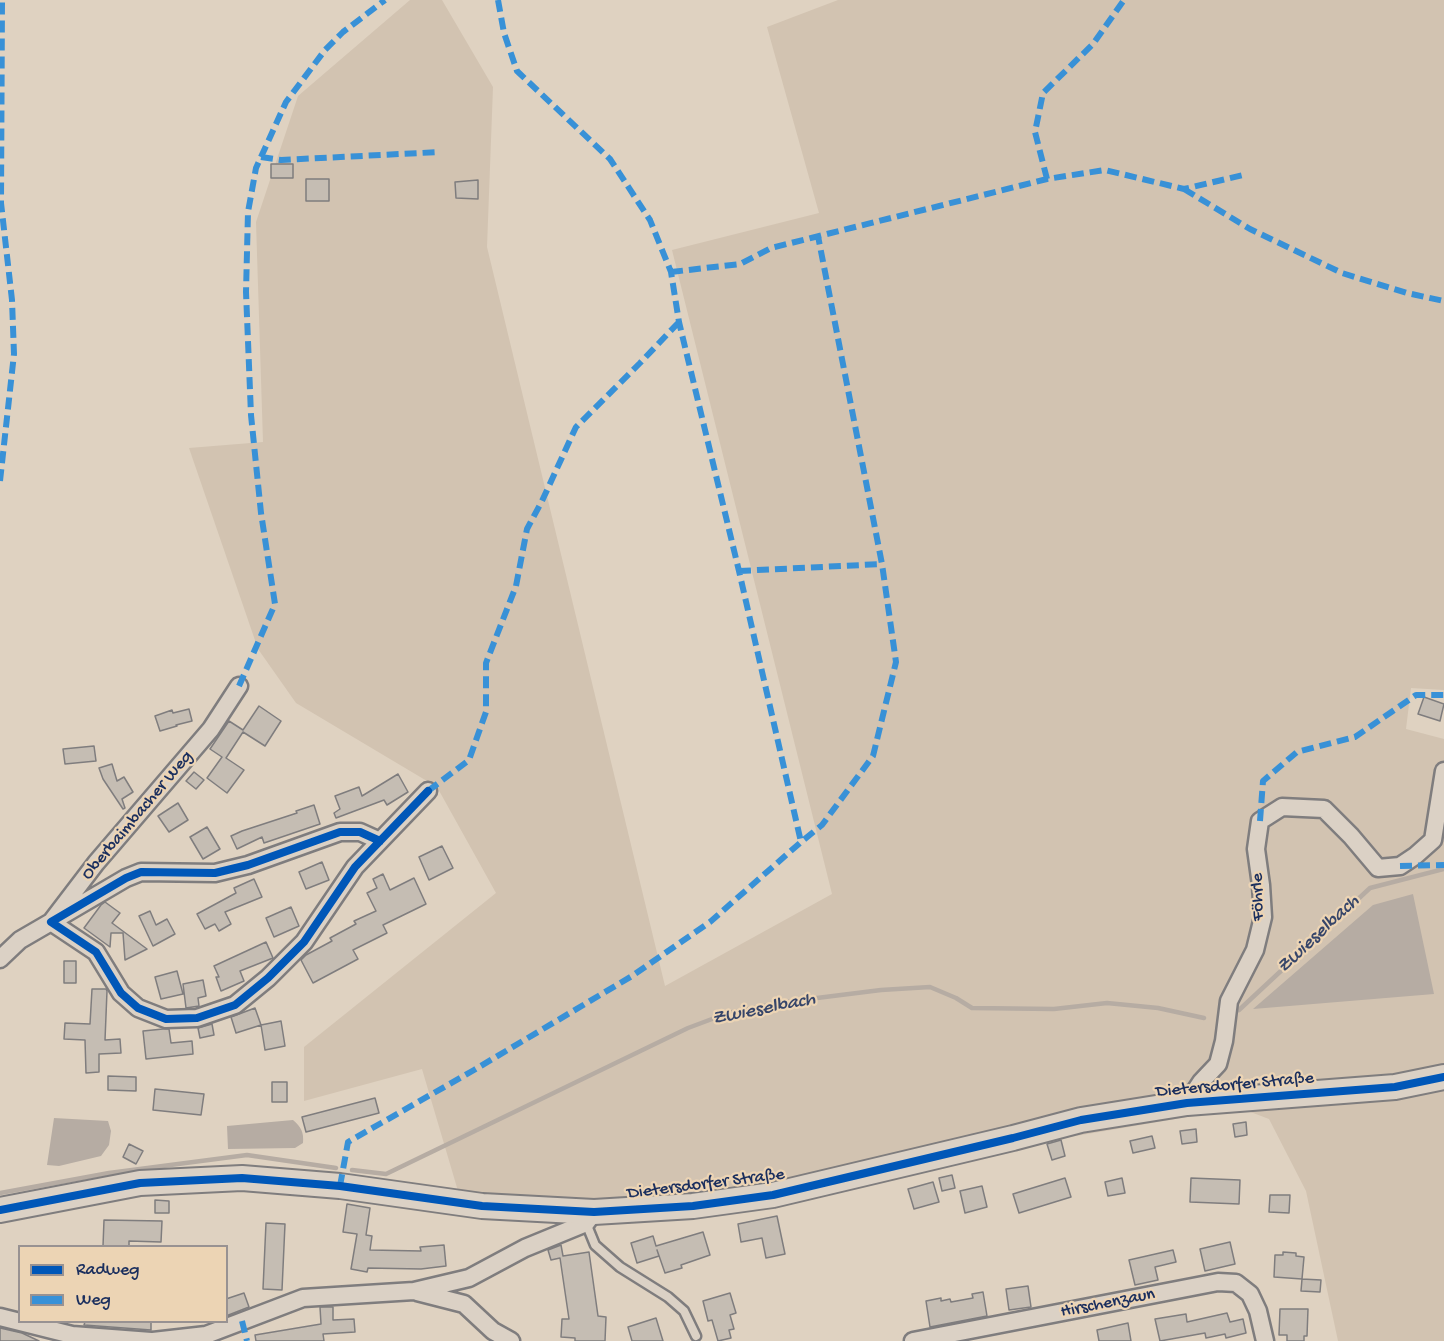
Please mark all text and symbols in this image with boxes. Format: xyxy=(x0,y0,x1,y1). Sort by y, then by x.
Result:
street label: Oberbaimbacher Weg xyxy=(78,747,198,885)
street label: Föhrle xyxy=(1248,873,1270,921)
water label: Zwieselbach xyxy=(1273,891,1365,979)
water label: Zwieselbach xyxy=(710,988,818,1032)
street label: Dietersdorfer Straße xyxy=(1155,1068,1315,1104)
street label: Dietersdorfer Straße xyxy=(626,1165,786,1205)
legend xyxy=(18,1245,228,1323)
text: Radweg xyxy=(76,1260,139,1281)
street label: Hirschenzaun xyxy=(1059,1284,1157,1324)
text: Weg xyxy=(76,1290,111,1311)

